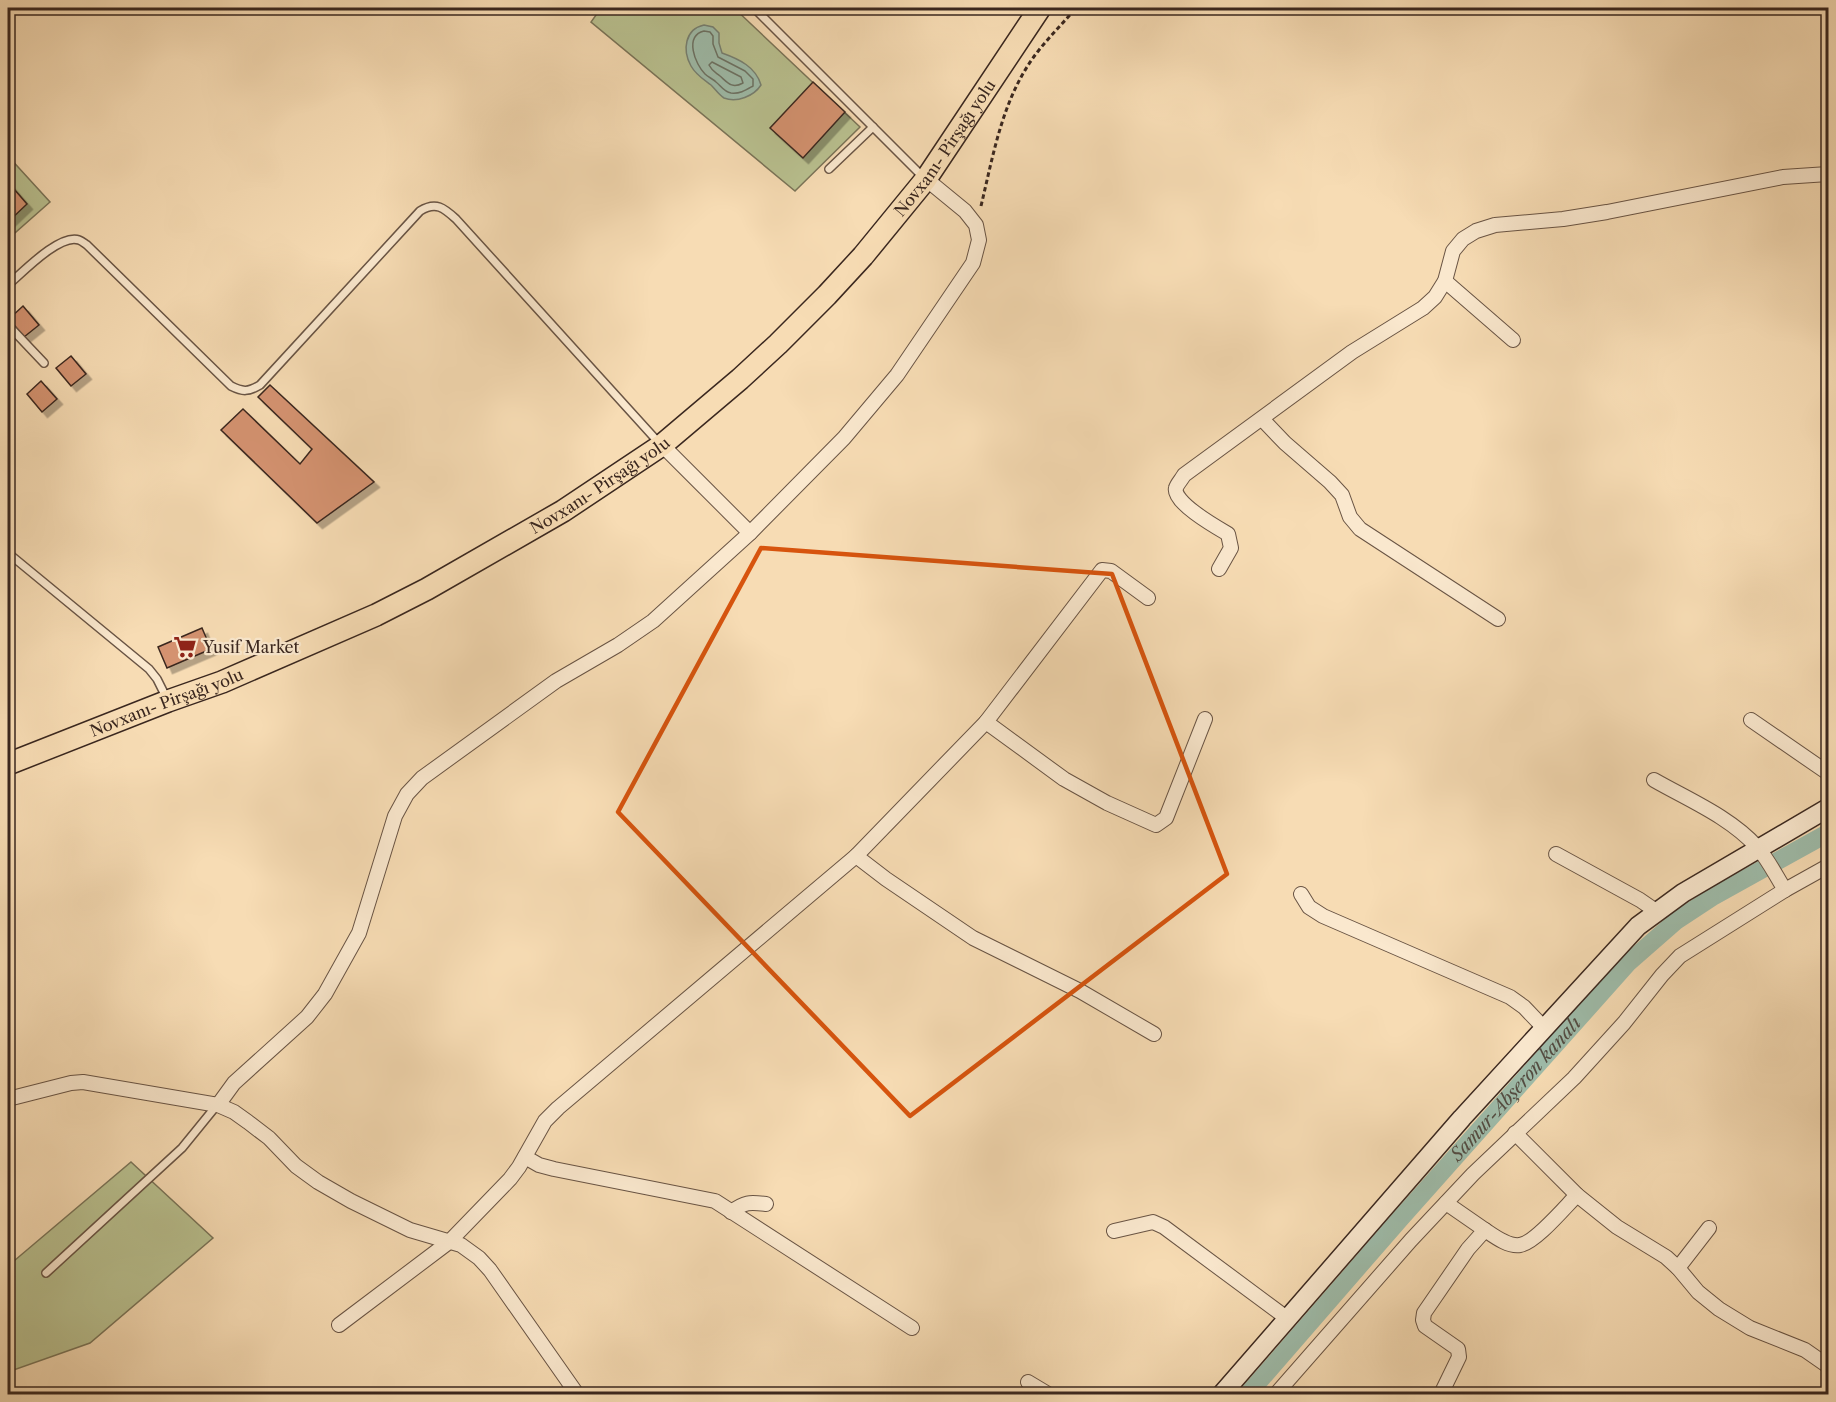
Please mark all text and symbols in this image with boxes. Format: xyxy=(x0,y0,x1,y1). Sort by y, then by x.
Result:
street label: Novxanı- Pirşağı yolu xyxy=(890,76,1000,220)
street label: Novxanı- Pirşağı yolu xyxy=(526,433,674,538)
supermarket icon: Yusif Market xyxy=(172,634,198,660)
place label: Yusif Market xyxy=(202,637,300,657)
street label: Novxanı- Pirşağı yolu xyxy=(87,664,246,741)
water label: Samur-Abşeron kanalı xyxy=(1445,1012,1586,1166)

